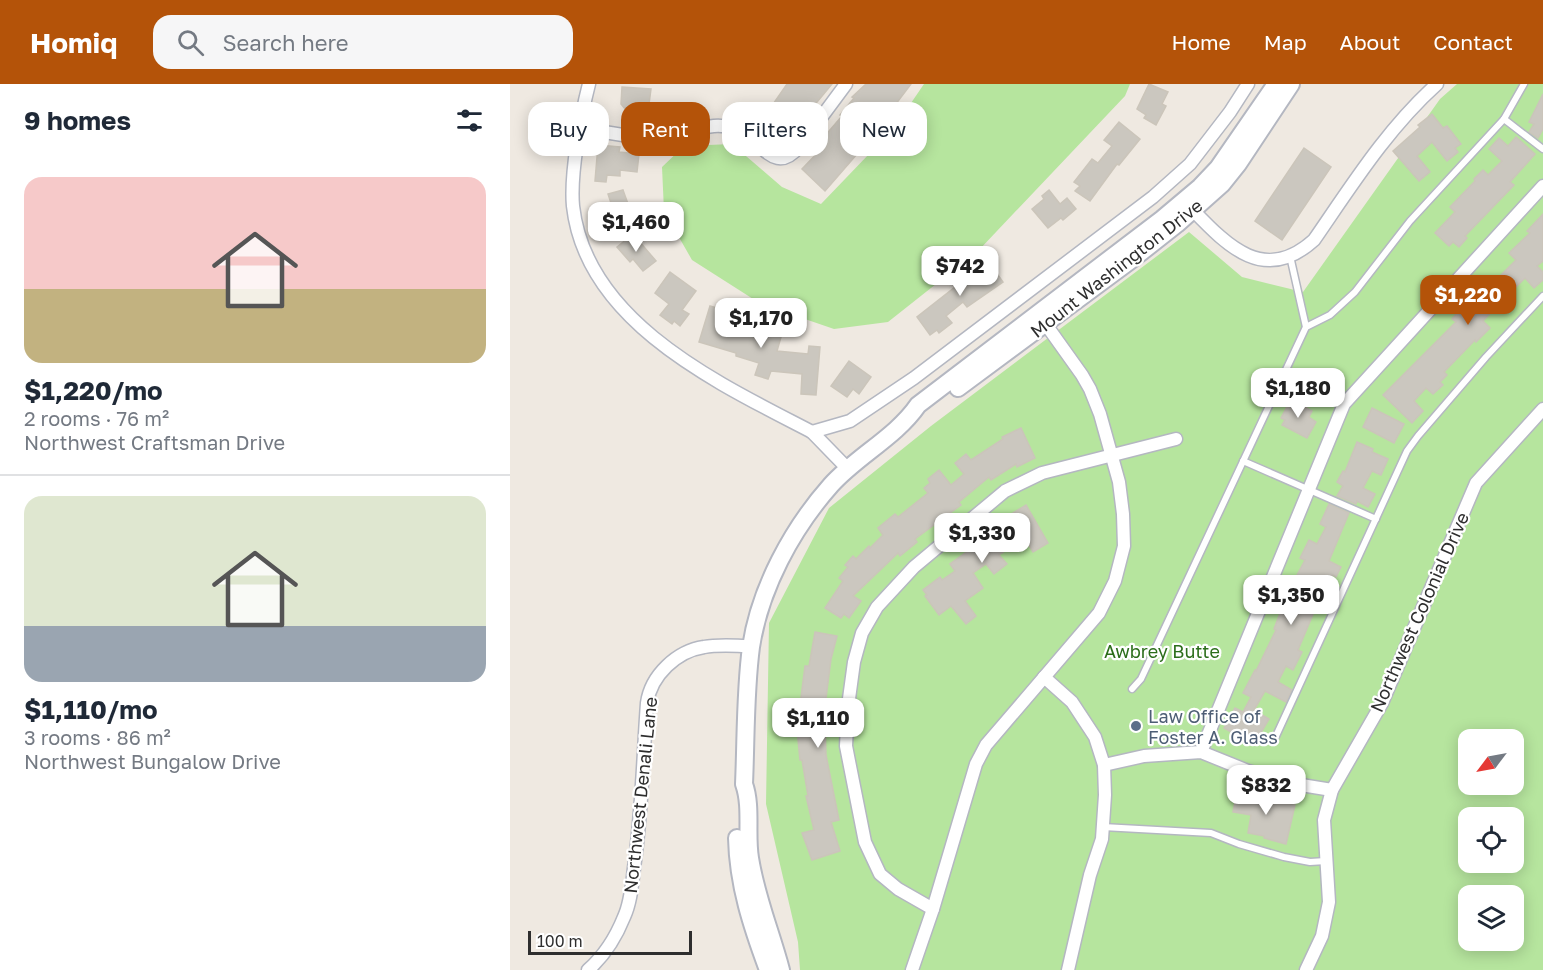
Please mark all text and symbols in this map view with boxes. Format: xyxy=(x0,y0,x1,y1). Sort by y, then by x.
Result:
search box xyxy=(153,15,573,69)
text: Homiq xyxy=(30,26,117,59)
icon: search xyxy=(174,26,207,59)
text: Search here xyxy=(222,29,349,56)
text: Home xyxy=(1171,29,1231,55)
text: Map xyxy=(1264,29,1307,55)
text: About xyxy=(1340,29,1400,55)
text: Contact xyxy=(1433,29,1513,55)
chip: Buy xyxy=(528,102,609,156)
chip: Rent xyxy=(621,102,710,156)
chip: Filters xyxy=(722,102,828,156)
chip: New xyxy=(840,102,927,156)
icon: filters xyxy=(453,104,486,137)
text: 9 homes xyxy=(24,105,131,136)
street label: Mount Washington Drive xyxy=(1026,194,1206,342)
pin: $1,460 xyxy=(587,202,685,253)
text: $1,460 xyxy=(602,209,670,233)
icon: home xyxy=(201,216,309,324)
pin: $742 xyxy=(924,246,996,297)
text: $742 xyxy=(936,253,985,277)
pin: $1,220 xyxy=(1419,275,1517,326)
text: $1,220 xyxy=(1434,282,1502,306)
pin: $1,170 xyxy=(712,298,810,349)
text: $1,170 xyxy=(729,305,793,329)
pin: $1,180 xyxy=(1249,368,1347,419)
text: $1,220/mo xyxy=(24,375,163,406)
text: $1,180 xyxy=(1265,375,1331,399)
text: 2 rooms · 76 m² xyxy=(24,406,169,430)
text: Northwest Craftsman Drive xyxy=(24,430,285,454)
street label: Northwest Colonial Drive xyxy=(1365,509,1473,715)
pin: $1,330 xyxy=(933,513,1031,564)
text: $1,330 xyxy=(948,520,1016,544)
icon: home xyxy=(201,535,309,643)
pin: $1,350 xyxy=(1242,575,1340,626)
text: $1,350 xyxy=(1257,582,1325,606)
park label: Awbrey Butte xyxy=(1104,640,1220,662)
text: $1,110/mo xyxy=(24,694,158,725)
street label: Northwest Denali Lane xyxy=(619,696,661,894)
pin: $1,110 xyxy=(769,698,867,749)
text: $1,110 xyxy=(786,705,850,729)
place label: Law Office of Foster A. Glass xyxy=(1148,705,1278,748)
marker: Law Office of Foster A. Glass xyxy=(1129,719,1143,733)
text: 3 rooms · 86 m² xyxy=(24,725,171,749)
north arrow xyxy=(1458,729,1524,795)
map controls xyxy=(1458,729,1524,951)
text: Northwest Bungalow Drive xyxy=(24,749,281,773)
pin: $832 xyxy=(1230,765,1302,816)
text: $832 xyxy=(1241,772,1291,796)
button: locate xyxy=(1458,807,1524,873)
button: layers xyxy=(1458,885,1524,951)
scale bar xyxy=(528,928,692,956)
text: 100 m xyxy=(537,931,583,951)

